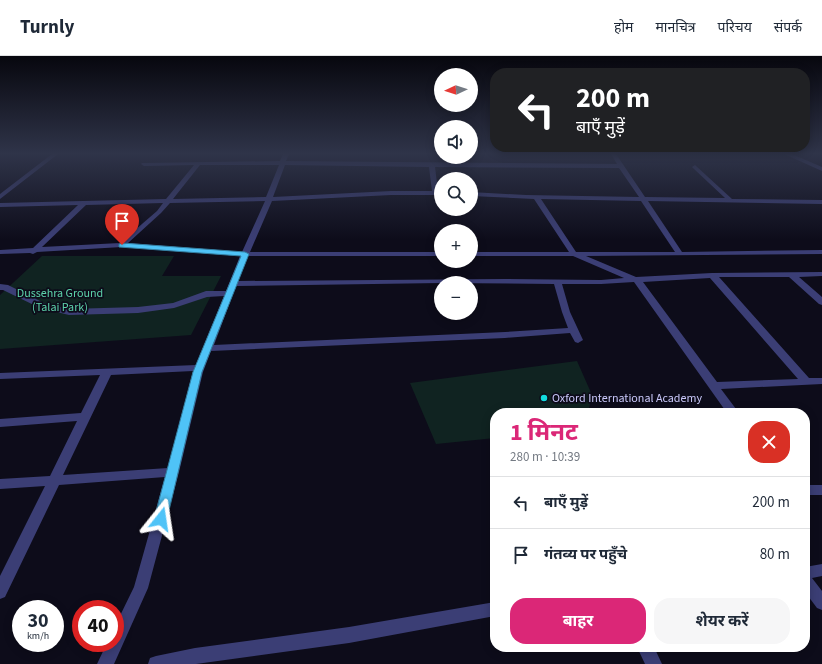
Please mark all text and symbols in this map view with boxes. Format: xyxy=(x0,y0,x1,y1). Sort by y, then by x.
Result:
text: Turnly xyxy=(20,14,74,41)
text: होम xyxy=(614,18,633,38)
text: मानचित्र xyxy=(655,18,696,38)
text: परिचय xyxy=(718,18,752,38)
text: संपर्क xyxy=(774,18,802,38)
north arrow xyxy=(434,68,478,112)
map controls xyxy=(434,68,478,320)
text: 200 m xyxy=(576,78,650,118)
icon: left xyxy=(510,84,562,136)
text: बाएँ मुड़ें xyxy=(576,115,625,140)
button: sound xyxy=(434,120,478,164)
button: search xyxy=(434,172,478,216)
pin xyxy=(105,204,139,245)
icon: arrive xyxy=(111,210,133,232)
button: + xyxy=(434,224,478,268)
button: − xyxy=(434,276,478,320)
park label: Dussehra Ground (Talai Park) xyxy=(17,285,103,316)
place label: Oxford International Academy xyxy=(552,390,702,407)
marker: Oxford International Academy xyxy=(539,393,549,403)
text: 1 मिनट xyxy=(510,415,578,450)
button: close xyxy=(748,421,790,463)
text: 280 m · 10:39 xyxy=(510,448,580,466)
icon: left xyxy=(510,492,532,514)
text: बाएँ मुड़ें xyxy=(544,492,588,513)
text: 200 m xyxy=(752,492,790,513)
position arrow xyxy=(140,498,182,540)
icon: arrive xyxy=(510,544,532,566)
text: गंतव्य पर पहुँचे xyxy=(544,544,627,565)
text: 80 m xyxy=(760,544,790,565)
button: बाहर xyxy=(510,598,646,644)
button: शेयर करें xyxy=(654,598,790,644)
speed limit sign: 40 xyxy=(72,600,124,652)
text: 30 xyxy=(27,607,49,635)
text: km/h xyxy=(27,629,49,643)

